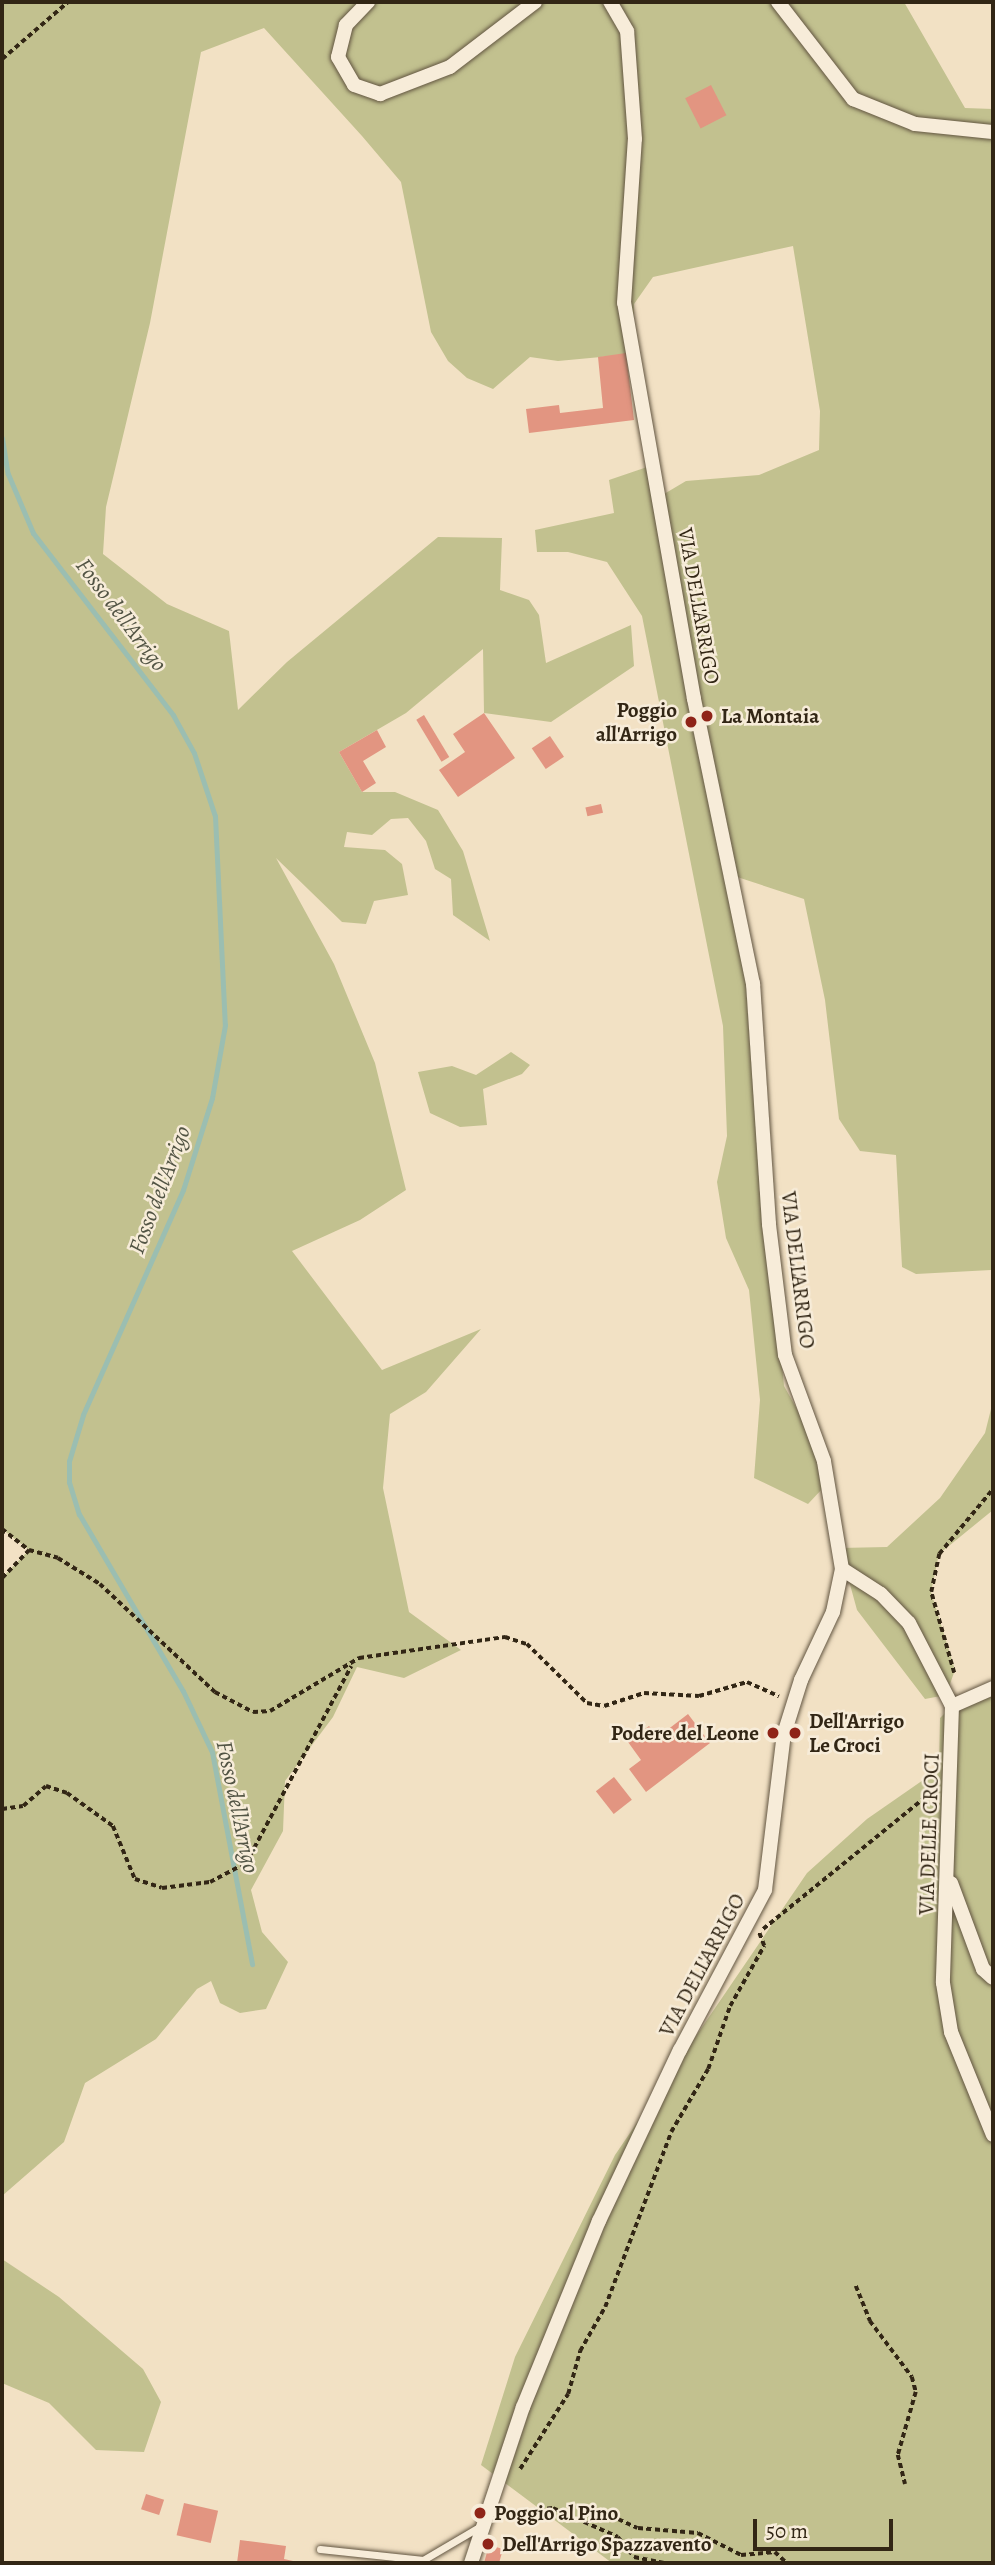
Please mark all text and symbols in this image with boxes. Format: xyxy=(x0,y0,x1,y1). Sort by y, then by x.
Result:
street label: VIA DELL'ARRIGO xyxy=(673,526,725,686)
water label: Fosso dell'Arrigo xyxy=(69,553,173,677)
place label: Poggio all'Arrigo xyxy=(596,697,677,747)
place label: La Montaia xyxy=(721,703,819,729)
marker: La Montaia xyxy=(699,708,715,724)
marker: Poggio all'Arrigo xyxy=(683,714,699,730)
water label: Fosso dell'Arrigo xyxy=(123,1122,197,1258)
street label: VIA DELL'ARRIGO xyxy=(776,1190,820,1350)
place label: Dell'Arrigo Le Croci xyxy=(809,1708,904,1758)
place label: Podere del Leone xyxy=(611,1720,759,1746)
marker: Podere del Leone xyxy=(765,1725,781,1741)
marker: Dell'Arrigo Le Croci xyxy=(787,1725,803,1741)
water label: Fosso dell'Arrigo xyxy=(210,1738,264,1876)
street label: VIA DELLE CROCI xyxy=(914,1753,944,1915)
street label: VIA DELL'ARRIGO xyxy=(654,1889,750,2041)
place label: Poggio al Pino xyxy=(494,2500,618,2526)
marker: Poggio al Pino xyxy=(472,2505,488,2521)
scale bar xyxy=(757,2506,897,2550)
text: 50 m xyxy=(766,2517,808,2545)
place label: Dell'Arrigo Spazzavento xyxy=(502,2531,712,2557)
marker: Dell'Arrigo Spazzavento xyxy=(480,2536,496,2552)

